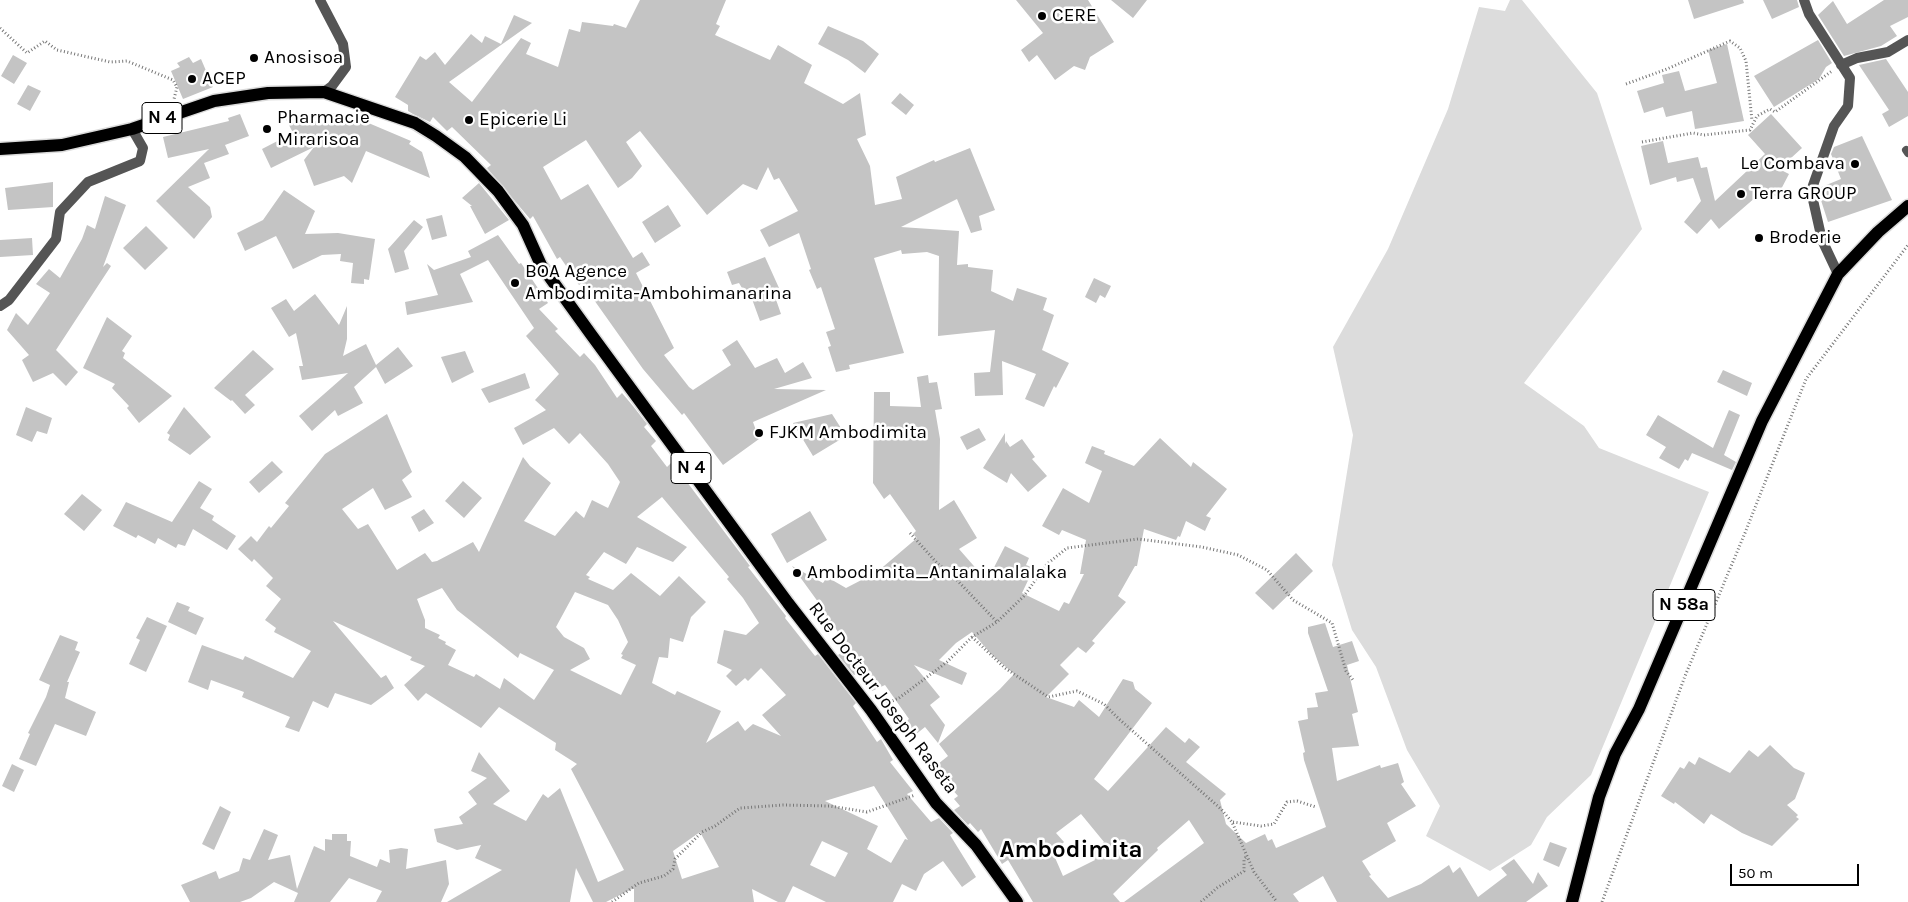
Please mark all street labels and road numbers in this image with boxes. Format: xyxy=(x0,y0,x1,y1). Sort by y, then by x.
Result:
road number: N 4 xyxy=(142,102,182,134)
road number: N 4 xyxy=(671,452,711,483)
road number: N 58a xyxy=(1653,590,1715,620)
street label: Rue Docteur Joseph Raseta xyxy=(803,598,963,798)

